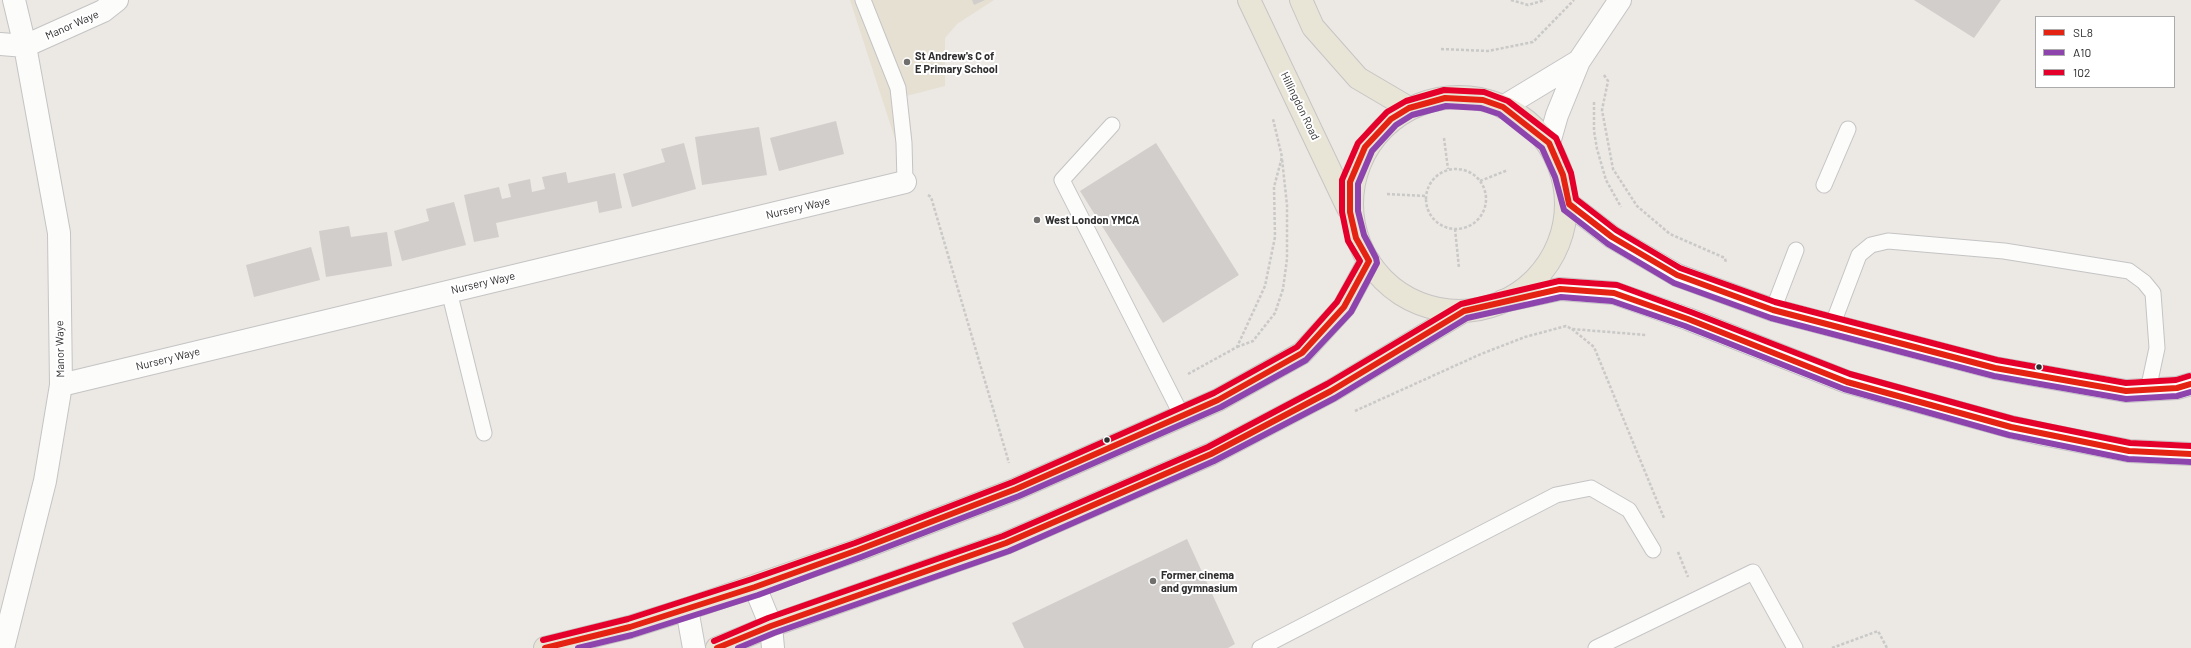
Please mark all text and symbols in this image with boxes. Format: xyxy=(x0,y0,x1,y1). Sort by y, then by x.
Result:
street label: Manor Waye xyxy=(43,7,101,43)
legend xyxy=(2035,16,2175,88)
text: SL8 xyxy=(2073,25,2093,39)
text: A10 xyxy=(2073,45,2091,59)
place label: St Andrew's C of E Primary School xyxy=(915,49,998,75)
marker: St Andrew's C of E Primary School xyxy=(902,57,912,67)
text: 102 xyxy=(2073,65,2090,79)
street label: Hillingdon Road xyxy=(1278,70,1322,142)
street label: Nursery Waye xyxy=(765,194,831,222)
place label: West London YMCA xyxy=(1045,213,1139,227)
marker: West London YMCA xyxy=(1032,215,1042,225)
street label: Nursery Waye xyxy=(450,269,516,297)
street label: Manor Waye xyxy=(53,320,67,378)
street label: Nursery Waye xyxy=(135,345,201,373)
unlabelled marker xyxy=(2034,362,2044,372)
unlabelled marker xyxy=(1102,435,1112,445)
place label: Former cinema and gymnasium xyxy=(1161,568,1237,594)
marker: Former cinema and gymnasium xyxy=(1148,576,1158,586)

